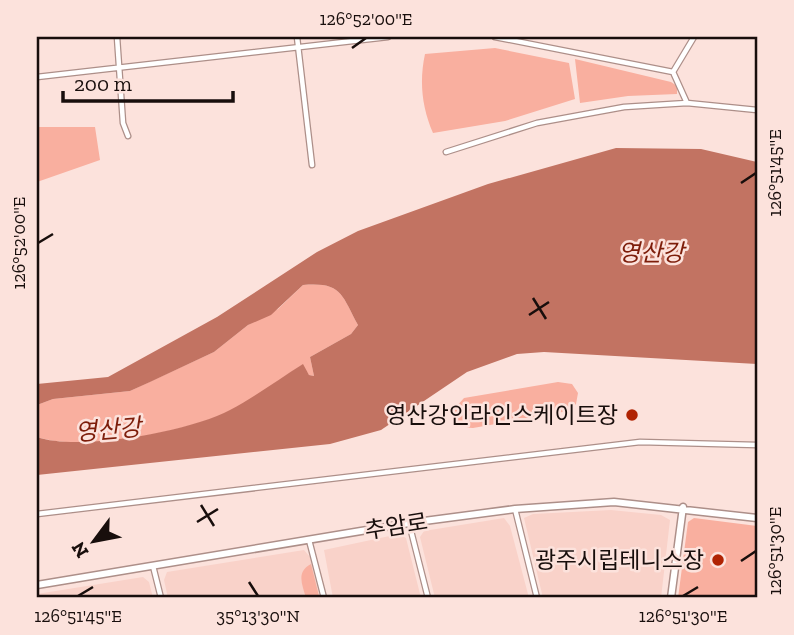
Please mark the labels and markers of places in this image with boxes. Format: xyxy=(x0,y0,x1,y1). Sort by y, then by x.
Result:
place label: 영산강인라인스케이트장 xyxy=(385,401,618,429)
marker: 영산강인라인스케이트장 xyxy=(624,407,640,423)
place label: 광주시립테니스장 xyxy=(535,546,704,574)
marker: 광주시립테니스장 xyxy=(710,552,726,568)

